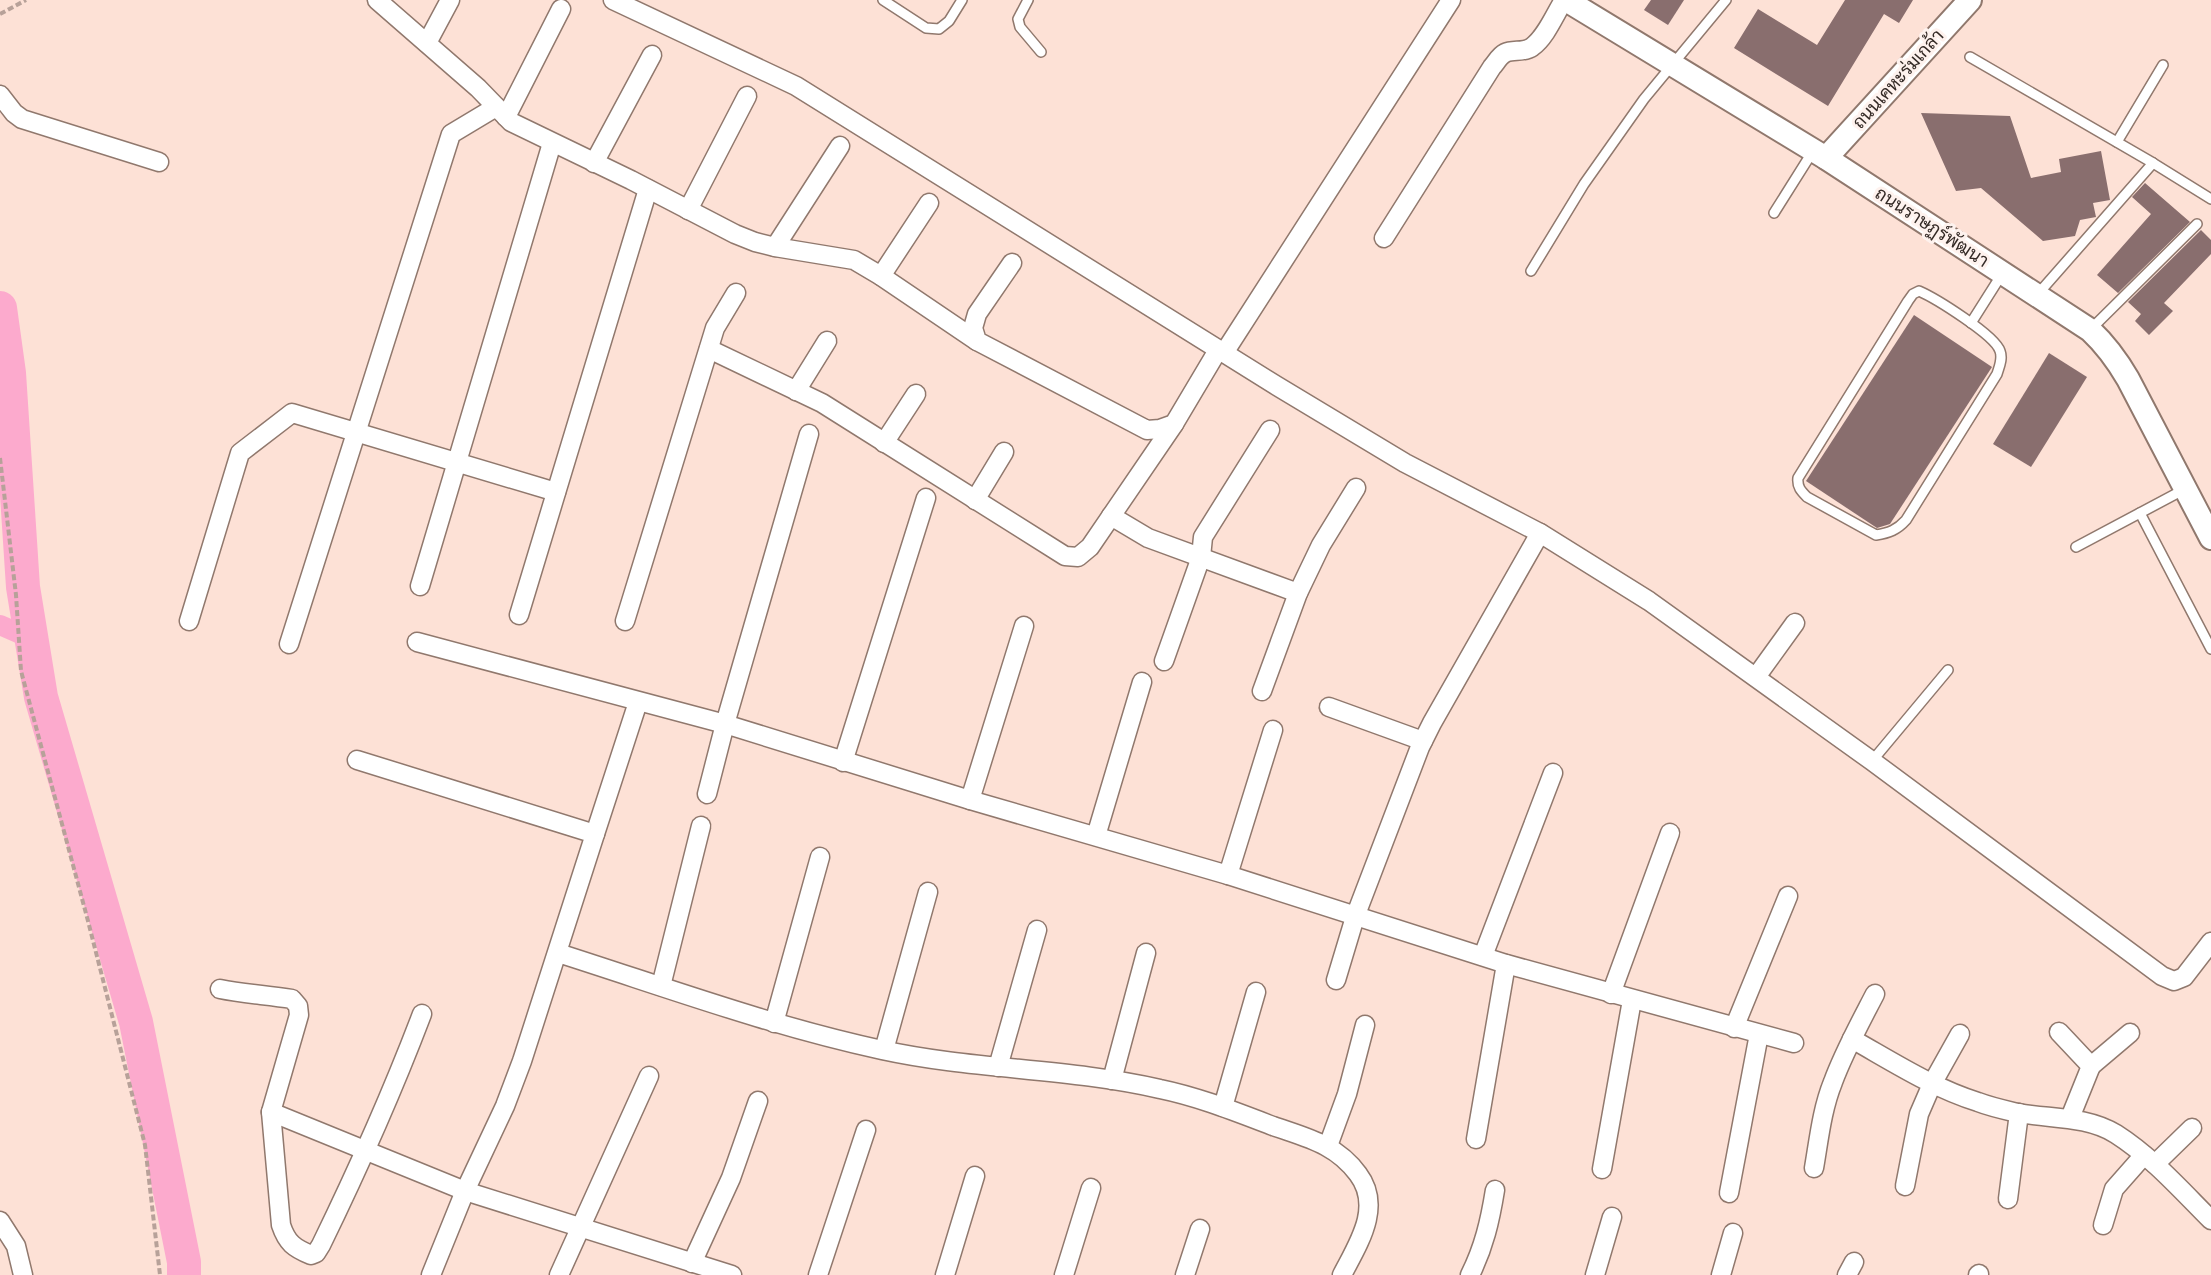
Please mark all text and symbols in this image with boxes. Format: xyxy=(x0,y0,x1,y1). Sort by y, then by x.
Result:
street label: ถนนเคหะร่มเกล้า xyxy=(1847,24,1948,133)
street label: ถนนราษฏร์พัฒนา xyxy=(1871,180,1994,273)

